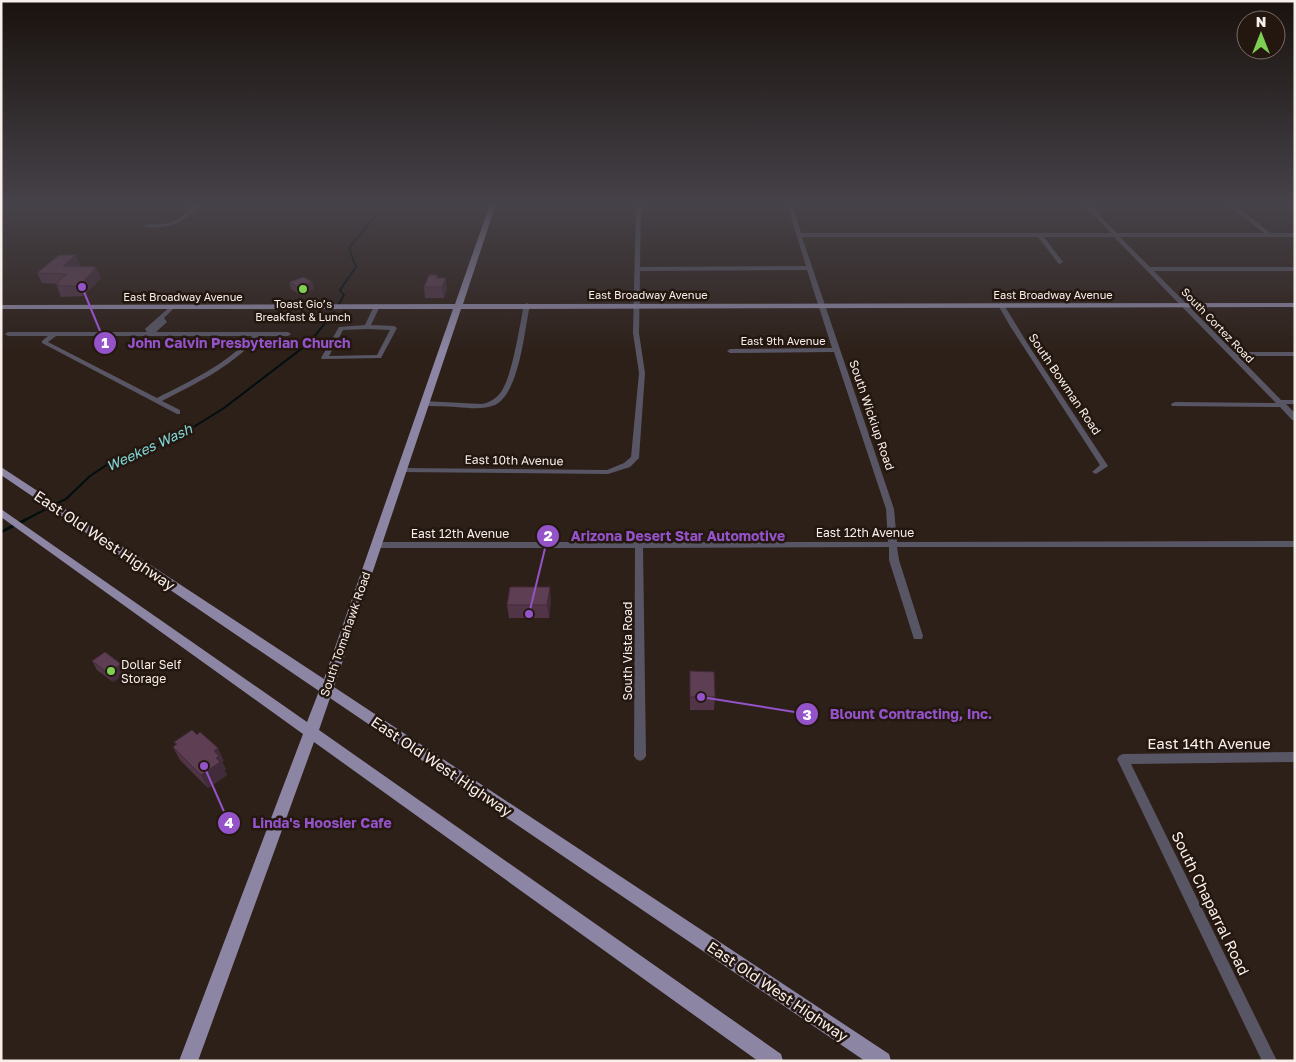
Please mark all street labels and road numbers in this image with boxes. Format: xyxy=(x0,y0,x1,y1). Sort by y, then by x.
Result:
street label: South Cortez Road xyxy=(1179,285,1257,365)
street label: East Broadway Avenue xyxy=(588,288,708,301)
street label: East Broadway Avenue xyxy=(993,288,1113,301)
street label: East Broadway Avenue xyxy=(123,290,243,303)
street label: South Bowman Road xyxy=(1025,330,1105,438)
street label: East 9th Avenue xyxy=(740,334,826,347)
street label: South Wickiup Road xyxy=(846,358,898,472)
street label: East 10th Avenue xyxy=(464,452,564,468)
street label: East Old West Highway xyxy=(31,486,179,594)
street label: East 12th Avenue xyxy=(816,525,914,540)
street label: East 12th Avenue xyxy=(411,526,509,541)
street label: South Tomahawk Road xyxy=(317,570,373,698)
street label: South Vista Road xyxy=(620,602,635,700)
street label: East Old West Highway xyxy=(368,712,516,820)
street label: East 14th Avenue xyxy=(1147,734,1271,752)
street label: South Chaparral Road xyxy=(1168,828,1254,978)
street label: East Old West Highway xyxy=(704,937,852,1045)

